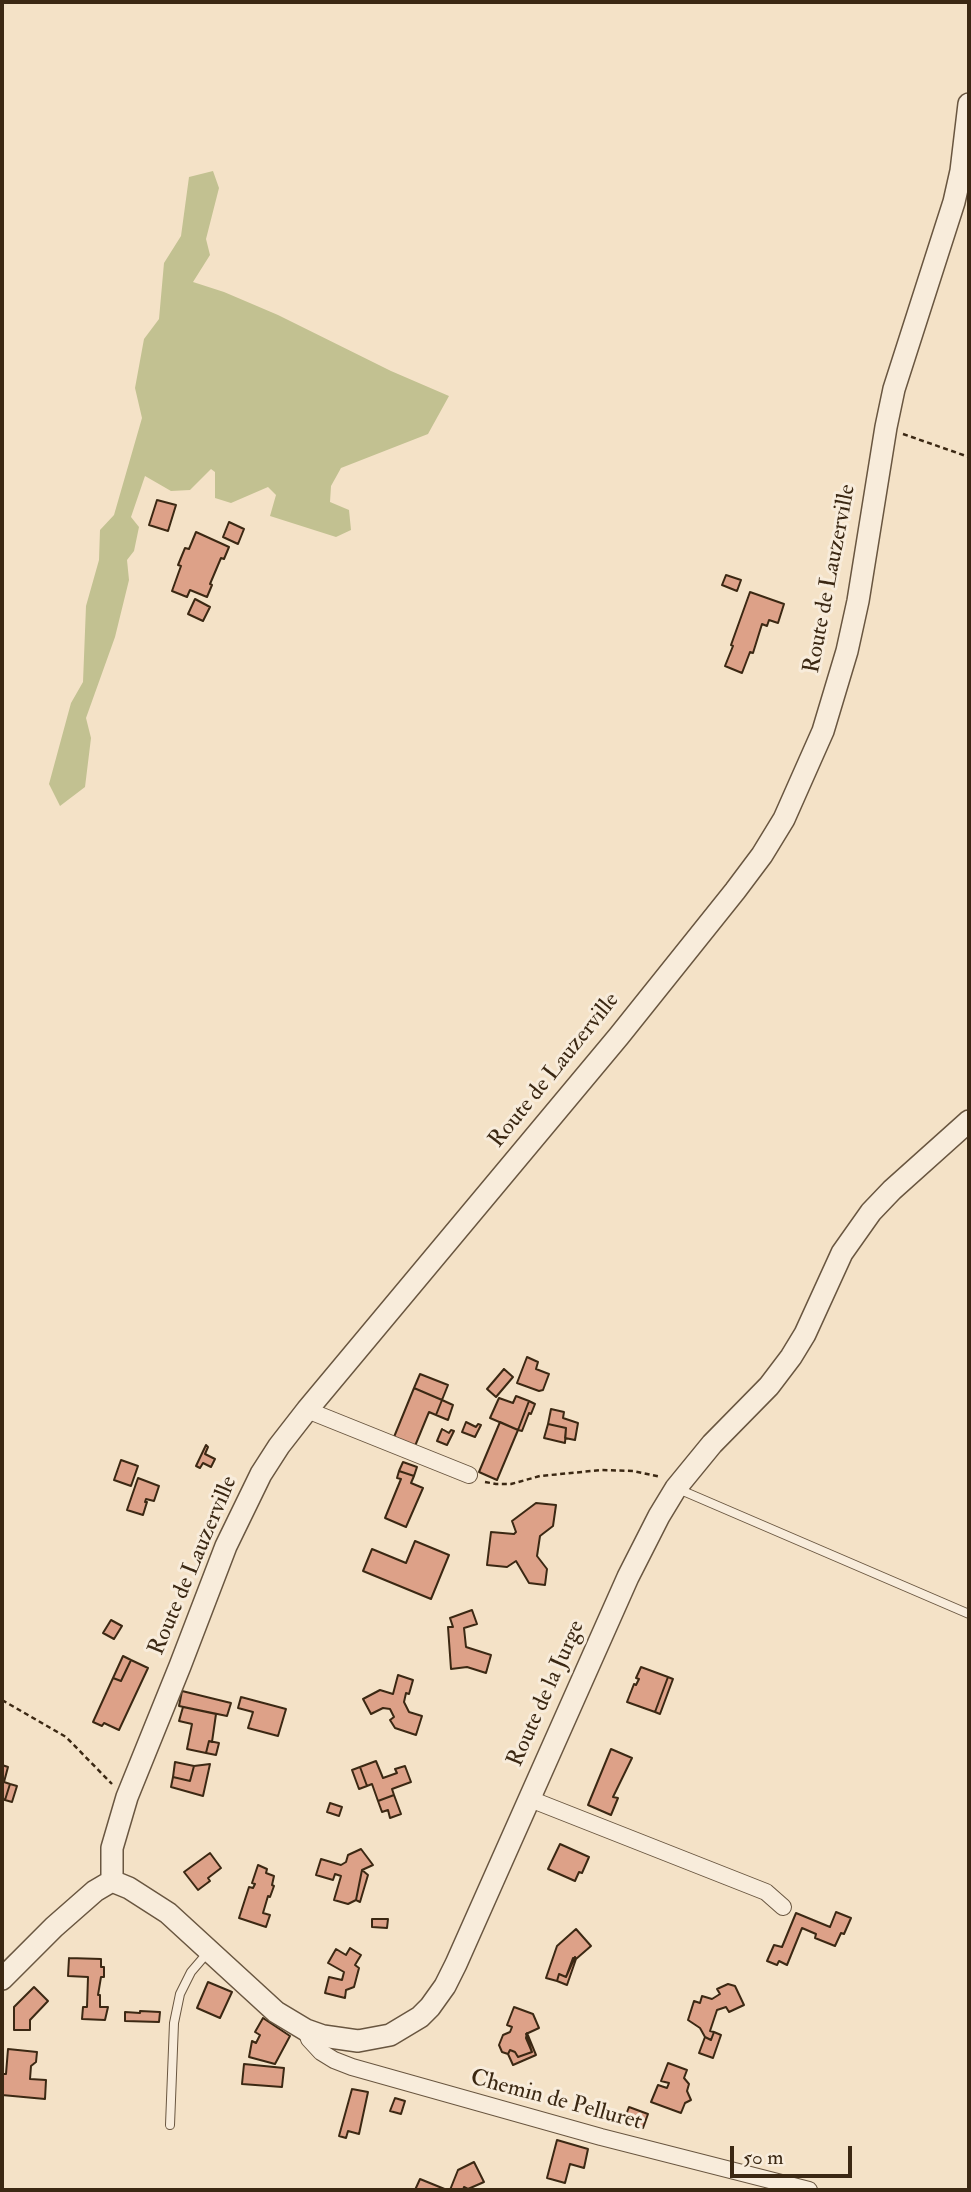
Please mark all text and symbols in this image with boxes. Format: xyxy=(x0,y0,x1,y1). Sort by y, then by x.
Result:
street label: Route de Lauzerville xyxy=(799,482,863,676)
street label: Route de Lauzerville xyxy=(484,988,626,1154)
street label: Route de Lauzerville xyxy=(144,1472,244,1660)
street label: Route de la Jurge xyxy=(502,1617,592,1771)
street label: Chemin de Pelluret xyxy=(467,2065,645,2137)
scale bar xyxy=(733,2132,856,2176)
text: 50 m xyxy=(743,2144,784,2171)

